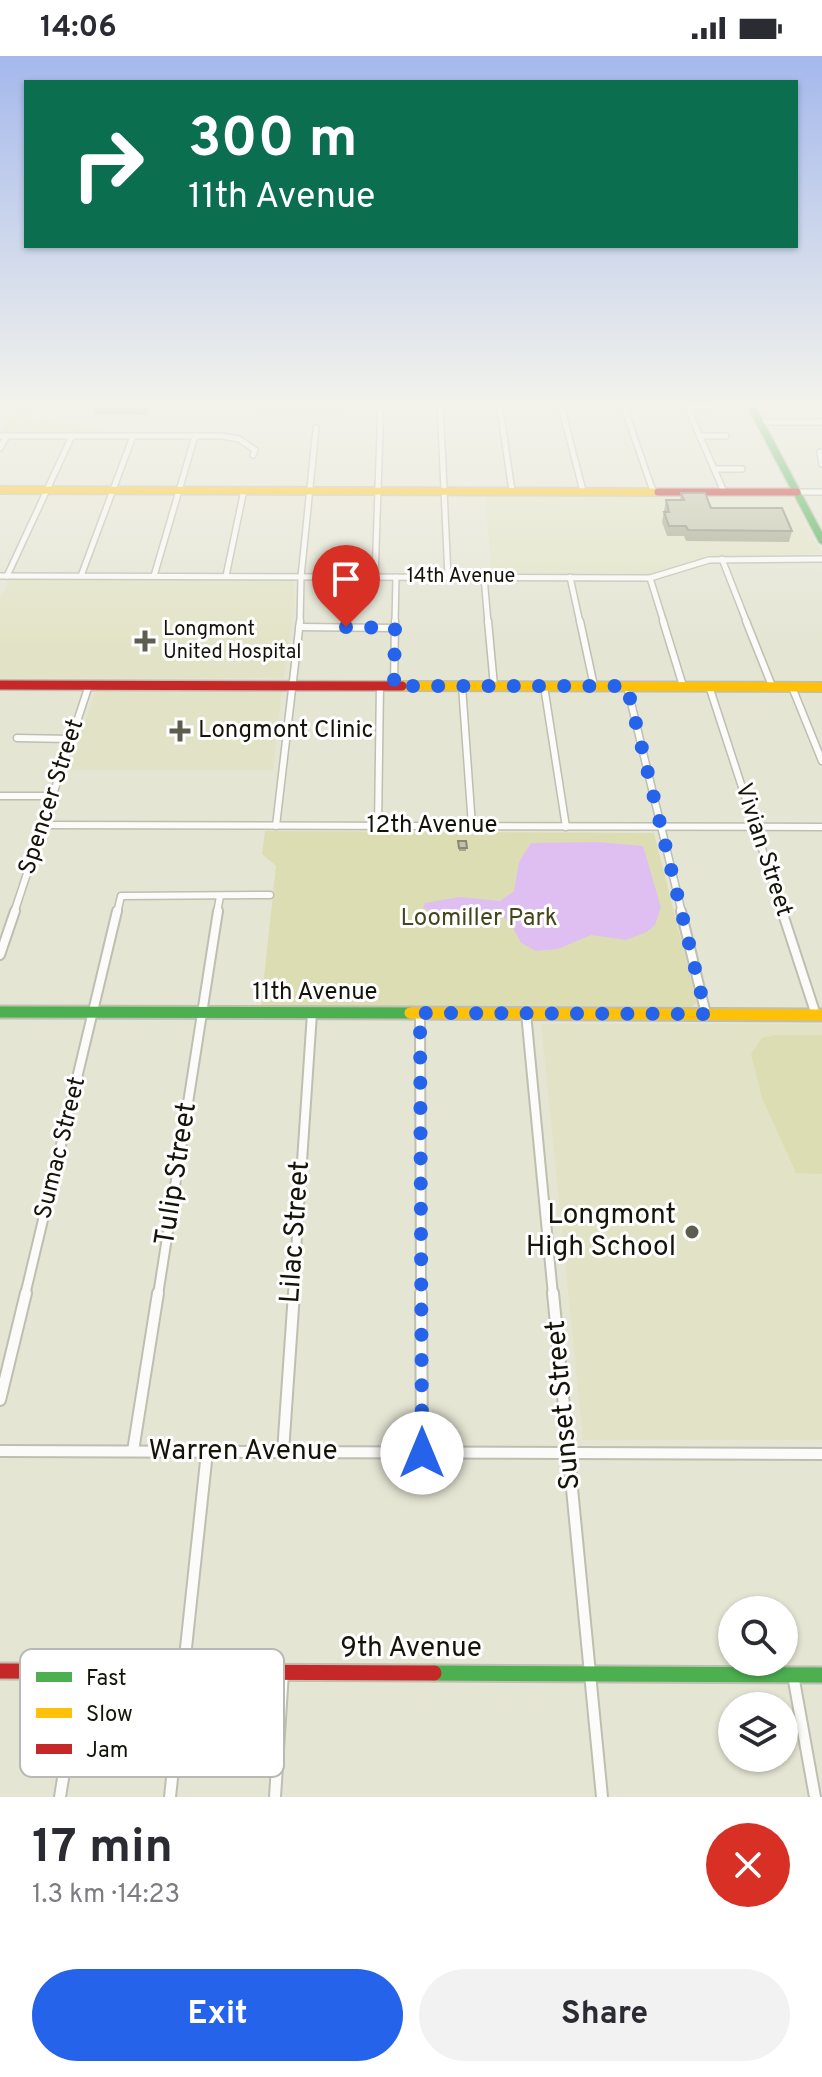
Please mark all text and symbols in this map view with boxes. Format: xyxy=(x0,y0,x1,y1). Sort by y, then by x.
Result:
text: 14:06 xyxy=(40,10,117,47)
text: 300 m xyxy=(188,106,358,176)
icon: right xyxy=(56,112,160,216)
text: 11th Avenue xyxy=(188,175,375,221)
pin xyxy=(312,545,380,627)
icon: arrive xyxy=(324,557,368,601)
street label: 14th Avenue xyxy=(407,564,515,590)
place label: Longmont United Hospital xyxy=(163,617,301,666)
marker: Longmont United Hospital xyxy=(134,630,156,652)
street label: Spencer Street xyxy=(13,715,91,879)
place label: Longmont Clinic xyxy=(198,716,374,746)
marker: Longmont Clinic xyxy=(169,720,191,742)
street label: Vivian Street xyxy=(727,780,799,920)
street label: 12th Avenue xyxy=(367,811,497,841)
park label: Loomiller Park xyxy=(400,904,558,934)
street label: 11th Avenue xyxy=(253,978,377,1008)
street label: Sumac Street xyxy=(29,1074,93,1222)
street label: Tulip Street xyxy=(148,1100,206,1248)
street label: Lilac Street xyxy=(273,1159,319,1305)
place label: Longmont High School xyxy=(526,1198,676,1266)
marker: Longmont High School xyxy=(683,1223,701,1241)
street label: Sunset Street xyxy=(539,1319,589,1491)
position arrow xyxy=(380,1411,464,1495)
street label: Warren Avenue xyxy=(148,1434,338,1470)
map controls xyxy=(718,1596,798,1772)
button: search xyxy=(718,1596,798,1676)
street label: 9th Avenue xyxy=(340,1631,482,1667)
legend xyxy=(20,1649,284,1777)
text: Fast xyxy=(86,1666,127,1693)
button: layers xyxy=(718,1692,798,1772)
text: Slow xyxy=(86,1702,133,1729)
text: Jam xyxy=(86,1738,129,1765)
text: 17 min xyxy=(32,1819,173,1879)
button: close xyxy=(706,1823,790,1907)
text: 1.3 km · 14:23 xyxy=(32,1879,180,1912)
button: Exit xyxy=(32,1969,403,2061)
button: Share xyxy=(419,1969,790,2061)

